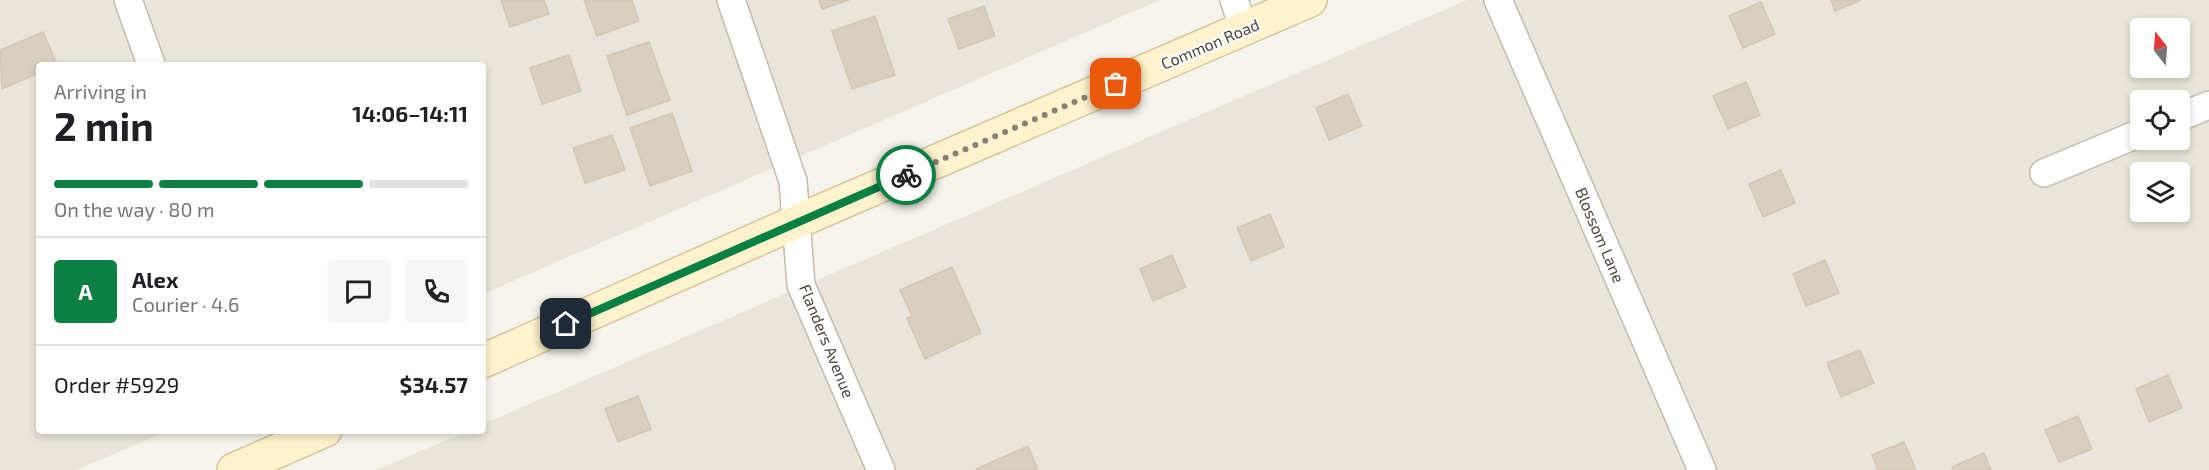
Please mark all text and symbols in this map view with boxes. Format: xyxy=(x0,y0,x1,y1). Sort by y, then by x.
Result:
street label: Common Road xyxy=(1158,14,1262,73)
north arrow xyxy=(2130,18,2190,78)
map controls xyxy=(2130,18,2190,222)
pin xyxy=(1090,58,1141,109)
icon: bag xyxy=(1099,67,1132,100)
text: Arriving in xyxy=(54,79,147,103)
button: locate xyxy=(2130,90,2190,150)
text: 14:06–14:11 xyxy=(352,100,468,126)
text: 2 min xyxy=(54,102,154,149)
courier xyxy=(876,145,936,205)
icon: bike xyxy=(890,159,923,192)
button: layers xyxy=(2130,162,2190,222)
street label: Blossom Lane xyxy=(1572,184,1629,285)
text: On the way · 80 m xyxy=(54,197,214,221)
button: chat xyxy=(327,260,390,323)
button: phone xyxy=(405,260,468,323)
text: Alex xyxy=(132,266,178,292)
text: A xyxy=(78,278,93,304)
street label: Flanders Avenue xyxy=(796,281,859,400)
text: Courier · 4.6 xyxy=(132,292,239,316)
pin xyxy=(540,298,591,349)
icon: home xyxy=(549,307,582,340)
text: Order #5929 xyxy=(54,371,179,397)
text: $34.57 xyxy=(400,371,468,397)

